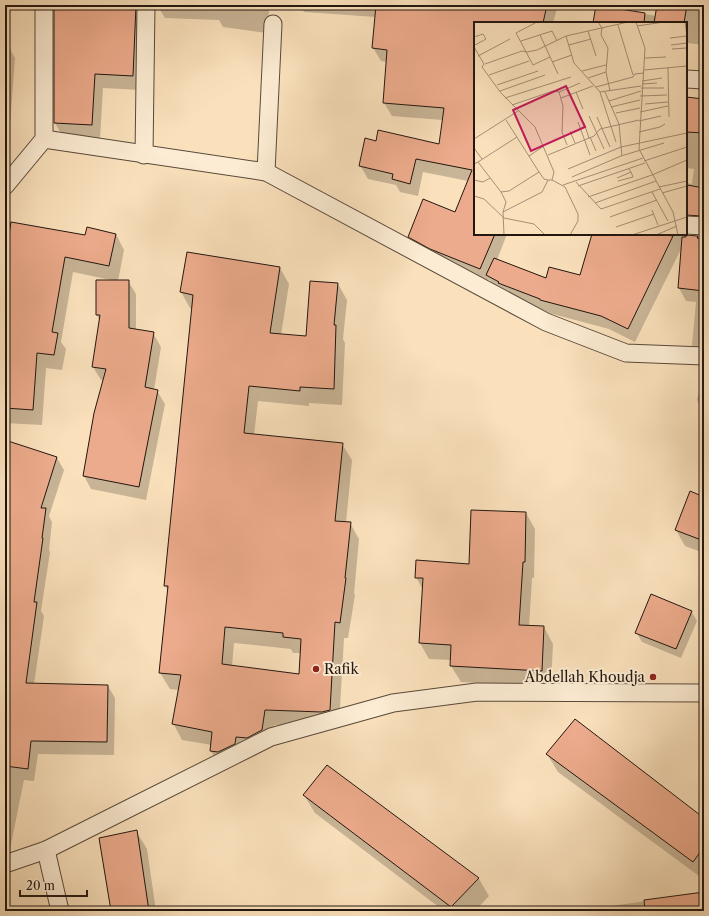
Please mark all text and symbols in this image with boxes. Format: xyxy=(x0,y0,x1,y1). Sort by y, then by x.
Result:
inset map xyxy=(474,22,687,235)
place label: Rafik xyxy=(324,660,359,678)
marker: Rafik xyxy=(311,664,321,674)
place label: Abdellah Khoudja xyxy=(524,668,646,686)
marker: Abdellah Khoudja xyxy=(648,672,658,682)
scale bar xyxy=(20,872,87,898)
text: 20 m xyxy=(26,878,55,893)

